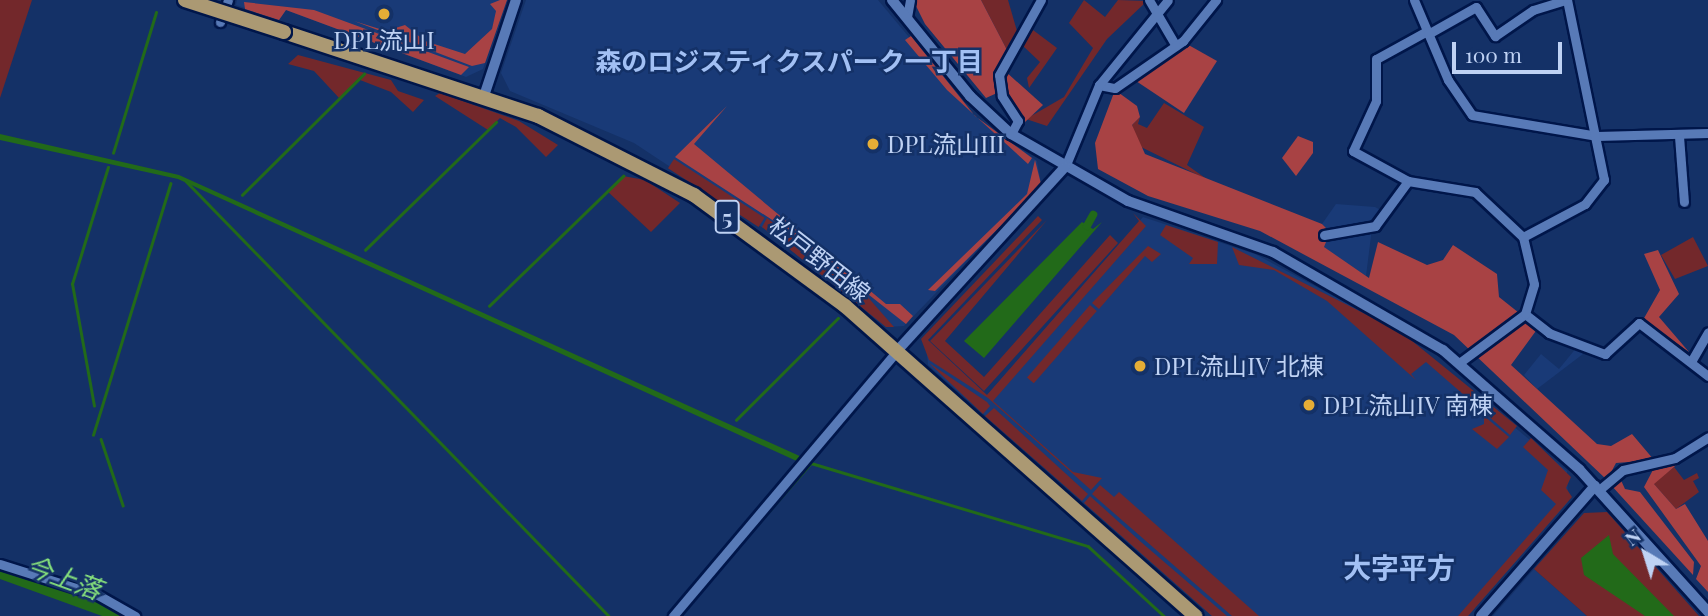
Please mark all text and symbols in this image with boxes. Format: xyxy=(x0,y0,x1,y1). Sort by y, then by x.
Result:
marker: DPL流山I xyxy=(376,6,392,22)
place label: DPL流山I xyxy=(333,26,435,54)
scale bar xyxy=(1456,28,1566,72)
text: 100 m xyxy=(1465,40,1522,68)
district label: 森のロジスティクスパーク一丁目 xyxy=(594,45,984,77)
place label: DPL流山III xyxy=(887,130,1005,158)
marker: DPL流山III xyxy=(865,136,881,152)
road number: 5 xyxy=(713,198,741,236)
street label: 松戸野田線 xyxy=(764,211,876,307)
place label: DPL流山IV 北棟 xyxy=(1154,352,1325,380)
marker: DPL流山IV 北棟 xyxy=(1132,358,1148,374)
place label: DPL流山IV 南棟 xyxy=(1323,391,1494,419)
marker: DPL流山IV 南棟 xyxy=(1301,397,1317,413)
north arrow xyxy=(1610,518,1680,588)
text: N xyxy=(1619,522,1645,551)
water label: 今上落 xyxy=(22,549,106,605)
district label: 大字平方 xyxy=(1343,550,1455,584)

